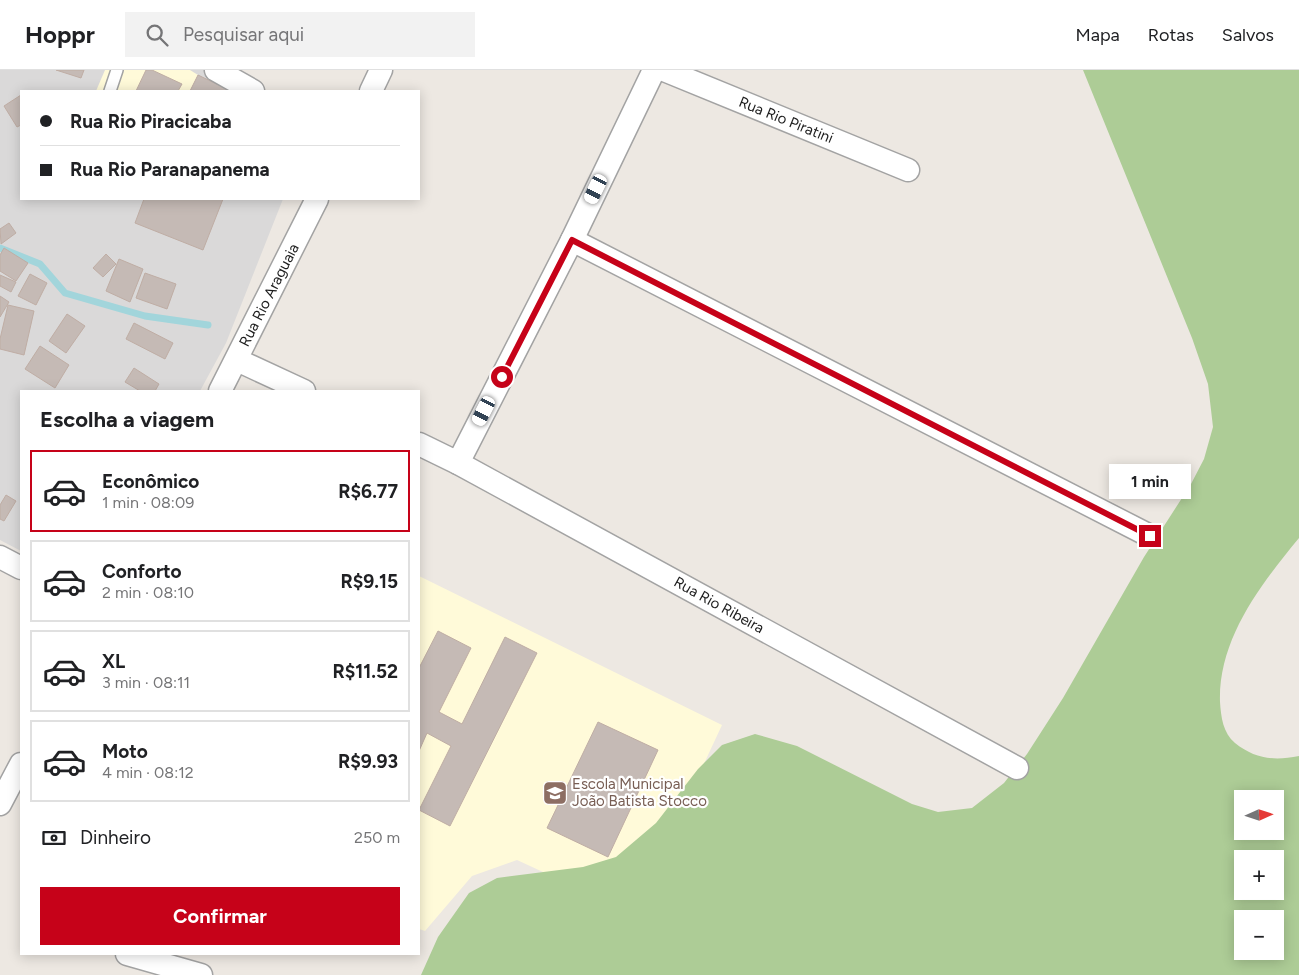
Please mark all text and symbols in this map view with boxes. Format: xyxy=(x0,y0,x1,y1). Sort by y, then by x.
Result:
search box xyxy=(125,12,475,57)
text: Hoppr xyxy=(25,20,95,49)
icon: search xyxy=(143,21,171,49)
text: Pesquisar aqui xyxy=(183,23,304,46)
text: Mapa xyxy=(1076,24,1120,46)
text: Rotas xyxy=(1148,24,1194,46)
text: Salvos xyxy=(1222,24,1274,46)
street label: Rua Rio Piratini xyxy=(736,93,836,147)
text: Rua Rio Piracicaba xyxy=(70,110,232,133)
text: Rua Rio Paranapanema xyxy=(70,158,270,181)
car xyxy=(582,172,609,206)
street label: Rua Rio Araguaia xyxy=(235,240,303,350)
route start xyxy=(491,366,513,388)
car xyxy=(470,394,497,428)
text: Escolha a viagem xyxy=(40,406,214,433)
callout: 1 min xyxy=(1109,464,1191,498)
icon: car xyxy=(42,469,87,514)
text: Econômico xyxy=(102,470,199,493)
text: 1 min xyxy=(1131,472,1169,491)
text: R$6.77 xyxy=(338,480,398,503)
text: 1 min · 08:09 xyxy=(102,493,194,512)
route end xyxy=(1139,525,1161,547)
icon: car xyxy=(42,559,87,604)
text: Conforto xyxy=(102,560,182,583)
text: R$9.15 xyxy=(340,570,398,593)
street label: Rua Rio Ribeira xyxy=(671,573,767,637)
text: 2 min · 08:10 xyxy=(102,583,194,602)
icon: car xyxy=(42,649,87,694)
text: XL xyxy=(102,650,125,673)
text: R$11.52 xyxy=(332,660,398,683)
text: 3 min · 08:11 xyxy=(102,673,190,692)
icon: car xyxy=(42,739,87,784)
text: Moto xyxy=(102,740,148,763)
text: R$9.93 xyxy=(338,750,398,773)
text: 4 min · 08:12 xyxy=(102,763,194,782)
place label: Escola Municipal João Batista Stocco xyxy=(572,775,707,810)
school or university icon: Escola Municipal João Batista Stocco xyxy=(542,780,568,806)
north arrow xyxy=(1234,790,1284,840)
map controls xyxy=(1234,790,1284,960)
icon: cash xyxy=(40,824,68,852)
text: Dinheiro xyxy=(80,826,151,849)
text: 250 m xyxy=(354,828,400,847)
button: + xyxy=(1234,850,1284,900)
button: Confirmar xyxy=(40,887,400,945)
button: − xyxy=(1234,910,1284,960)

